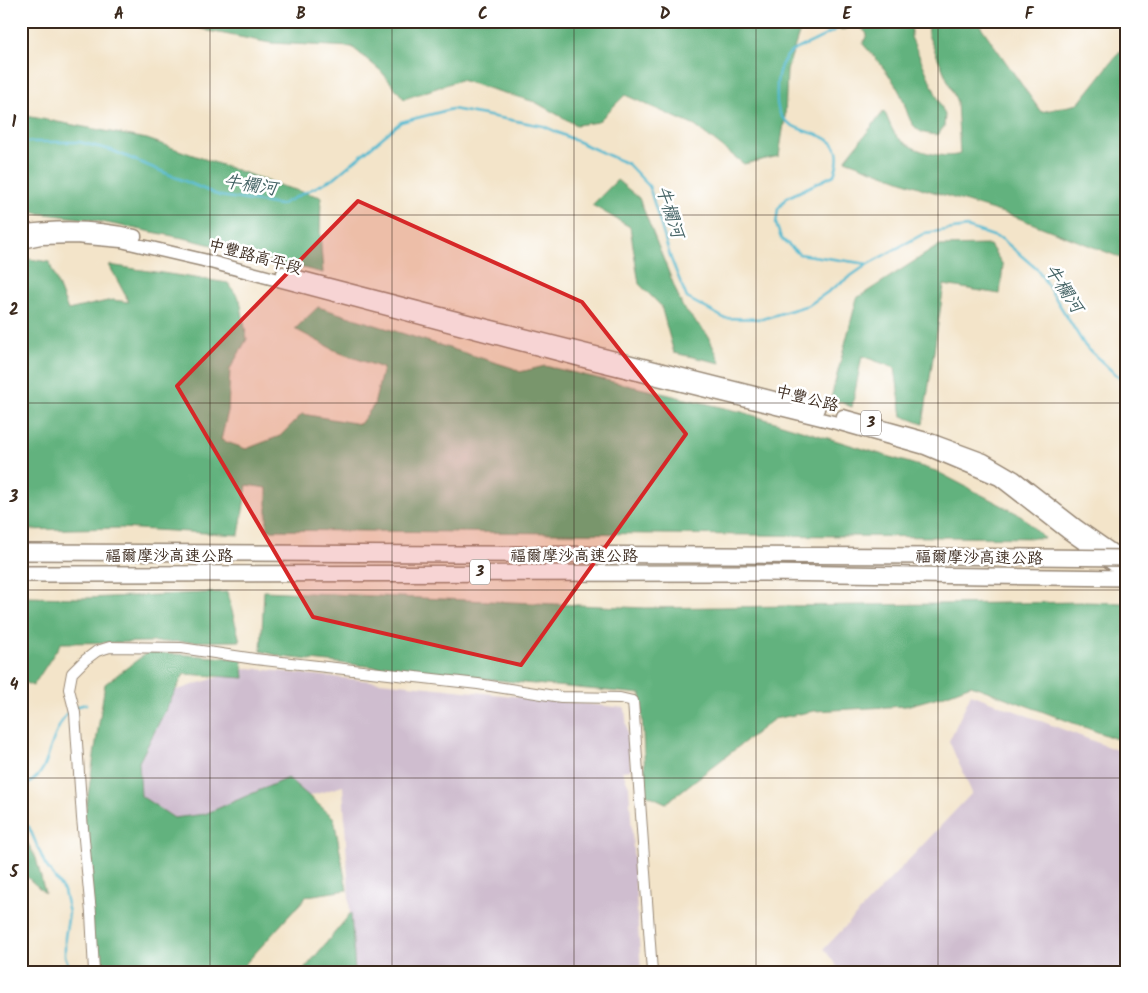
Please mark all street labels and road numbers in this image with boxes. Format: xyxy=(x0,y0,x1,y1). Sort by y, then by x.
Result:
street label: 中豐路高平段 xyxy=(205,233,305,281)
street label: 中豐公路 xyxy=(773,379,841,419)
road number: 3 xyxy=(861,410,881,436)
street label: 福爾摩沙高速公路 xyxy=(105,544,233,569)
street label: 福爾摩沙高速公路 xyxy=(510,544,638,569)
street label: 福爾摩沙高速公路 xyxy=(915,544,1043,572)
road number: 3 xyxy=(470,560,490,584)

